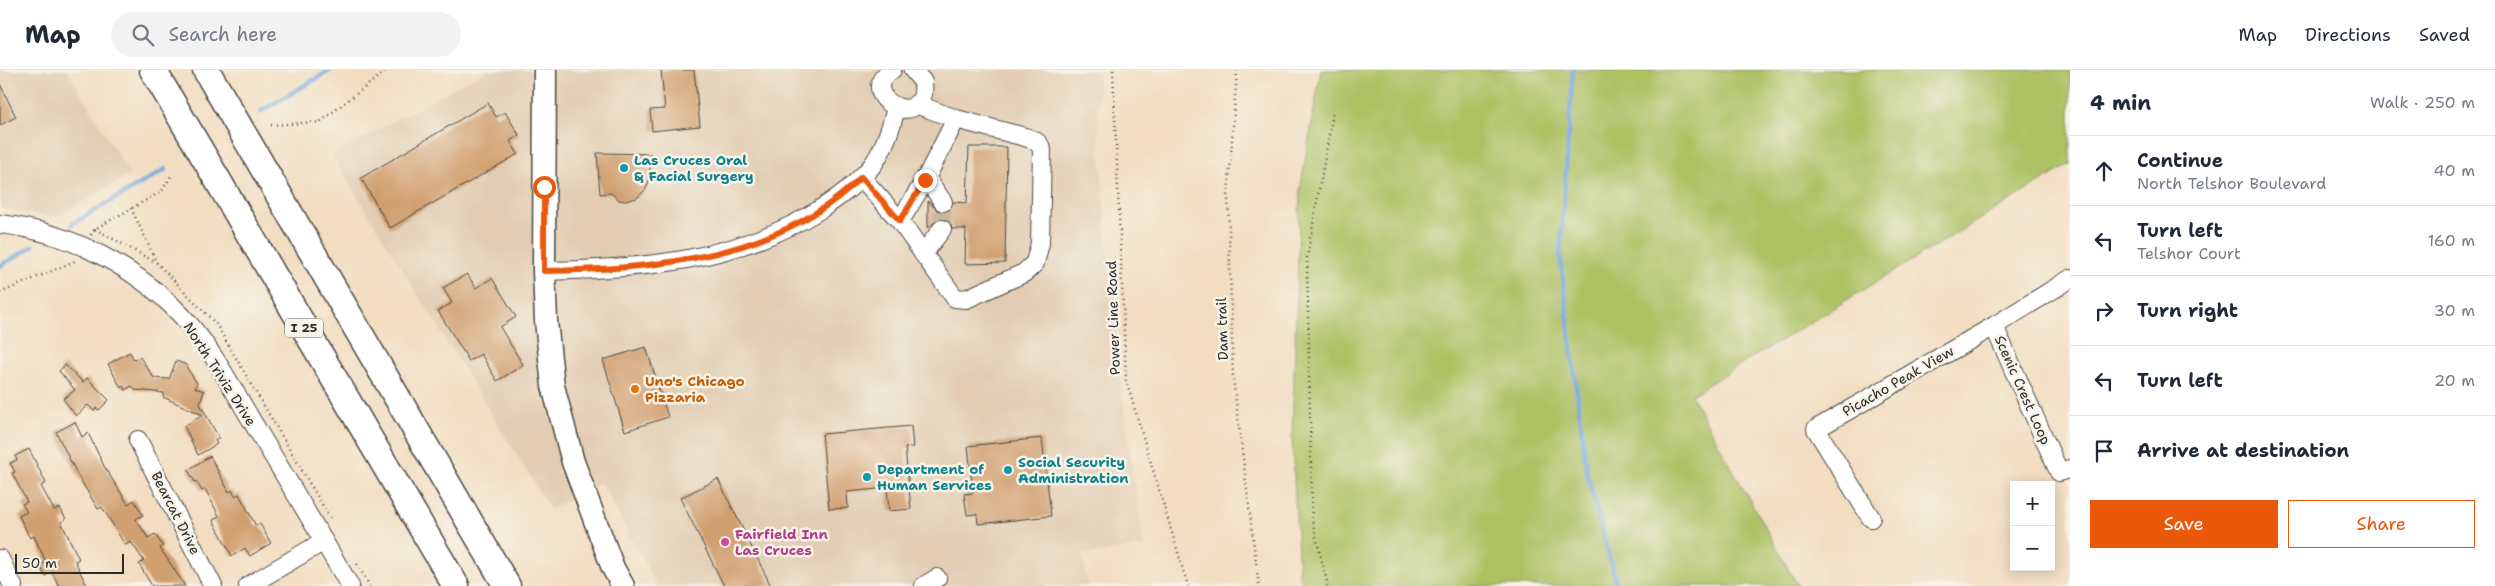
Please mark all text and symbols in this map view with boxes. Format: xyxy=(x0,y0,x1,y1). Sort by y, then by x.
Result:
search box xyxy=(111,12,461,57)
text: Map xyxy=(25,19,81,51)
icon: search xyxy=(129,21,157,49)
text: Search here xyxy=(169,22,277,47)
text: Map xyxy=(2239,23,2277,47)
text: Directions xyxy=(2305,23,2391,47)
text: Saved xyxy=(2419,23,2470,47)
text: 4 min xyxy=(2090,89,2151,117)
text: Walk · 250 m xyxy=(2370,92,2475,113)
text: Continue xyxy=(2137,148,2223,173)
place label: Las Cruces Oral & Facial Surgery xyxy=(634,151,754,185)
icon: ahead xyxy=(2090,157,2118,185)
text: 40 m xyxy=(2433,160,2475,181)
marker: Las Cruces Oral & Facial Surgery xyxy=(618,162,630,174)
route end xyxy=(914,169,937,192)
text: North Telshor Boulevard xyxy=(2137,173,2326,194)
route start xyxy=(533,176,556,199)
text: Turn left xyxy=(2137,218,2223,243)
icon: left xyxy=(2090,227,2118,255)
text: 160 m xyxy=(2428,230,2475,251)
text: Telshor Court xyxy=(2137,243,2241,264)
street label: Power Line Road xyxy=(1102,260,1124,376)
street label: Dam trail xyxy=(1212,296,1232,361)
icon: right xyxy=(2090,297,2118,325)
text: Turn right xyxy=(2137,298,2238,323)
text: 30 m xyxy=(2434,300,2475,321)
road number: I 25 xyxy=(285,318,323,338)
street label: North Triviz Drive xyxy=(180,319,260,429)
street label: Scenic Crest Loop xyxy=(1991,333,2055,447)
street label: Picacho Peak View xyxy=(1839,342,1957,420)
icon: left xyxy=(2090,367,2118,395)
text: Turn left xyxy=(2137,368,2223,393)
text: 20 m xyxy=(2434,370,2475,391)
place label: Uno's Chicago Pizzaria xyxy=(645,372,745,406)
marker: Uno's Chicago Pizzaria xyxy=(629,383,641,395)
icon: arrive xyxy=(2090,437,2118,465)
text: Arrive at destination xyxy=(2137,438,2349,463)
place label: Social Security Administration xyxy=(1018,453,1129,487)
place label: Department of Human Services xyxy=(877,460,992,494)
marker: Social Security Administration xyxy=(1002,464,1014,476)
street label: Bearcat Drive xyxy=(147,468,205,558)
marker: Department of Human Services xyxy=(861,471,873,483)
map controls xyxy=(2010,481,2055,571)
button: + xyxy=(2010,481,2055,526)
button: Save xyxy=(2090,500,2278,548)
button: Share xyxy=(2288,500,2475,548)
place label: Fairfield Inn Las Cruces xyxy=(735,525,828,559)
button: − xyxy=(2010,526,2055,571)
marker: Fairfield Inn Las Cruces xyxy=(719,536,731,548)
scale bar xyxy=(15,551,124,574)
text: 50 m xyxy=(22,554,57,572)

